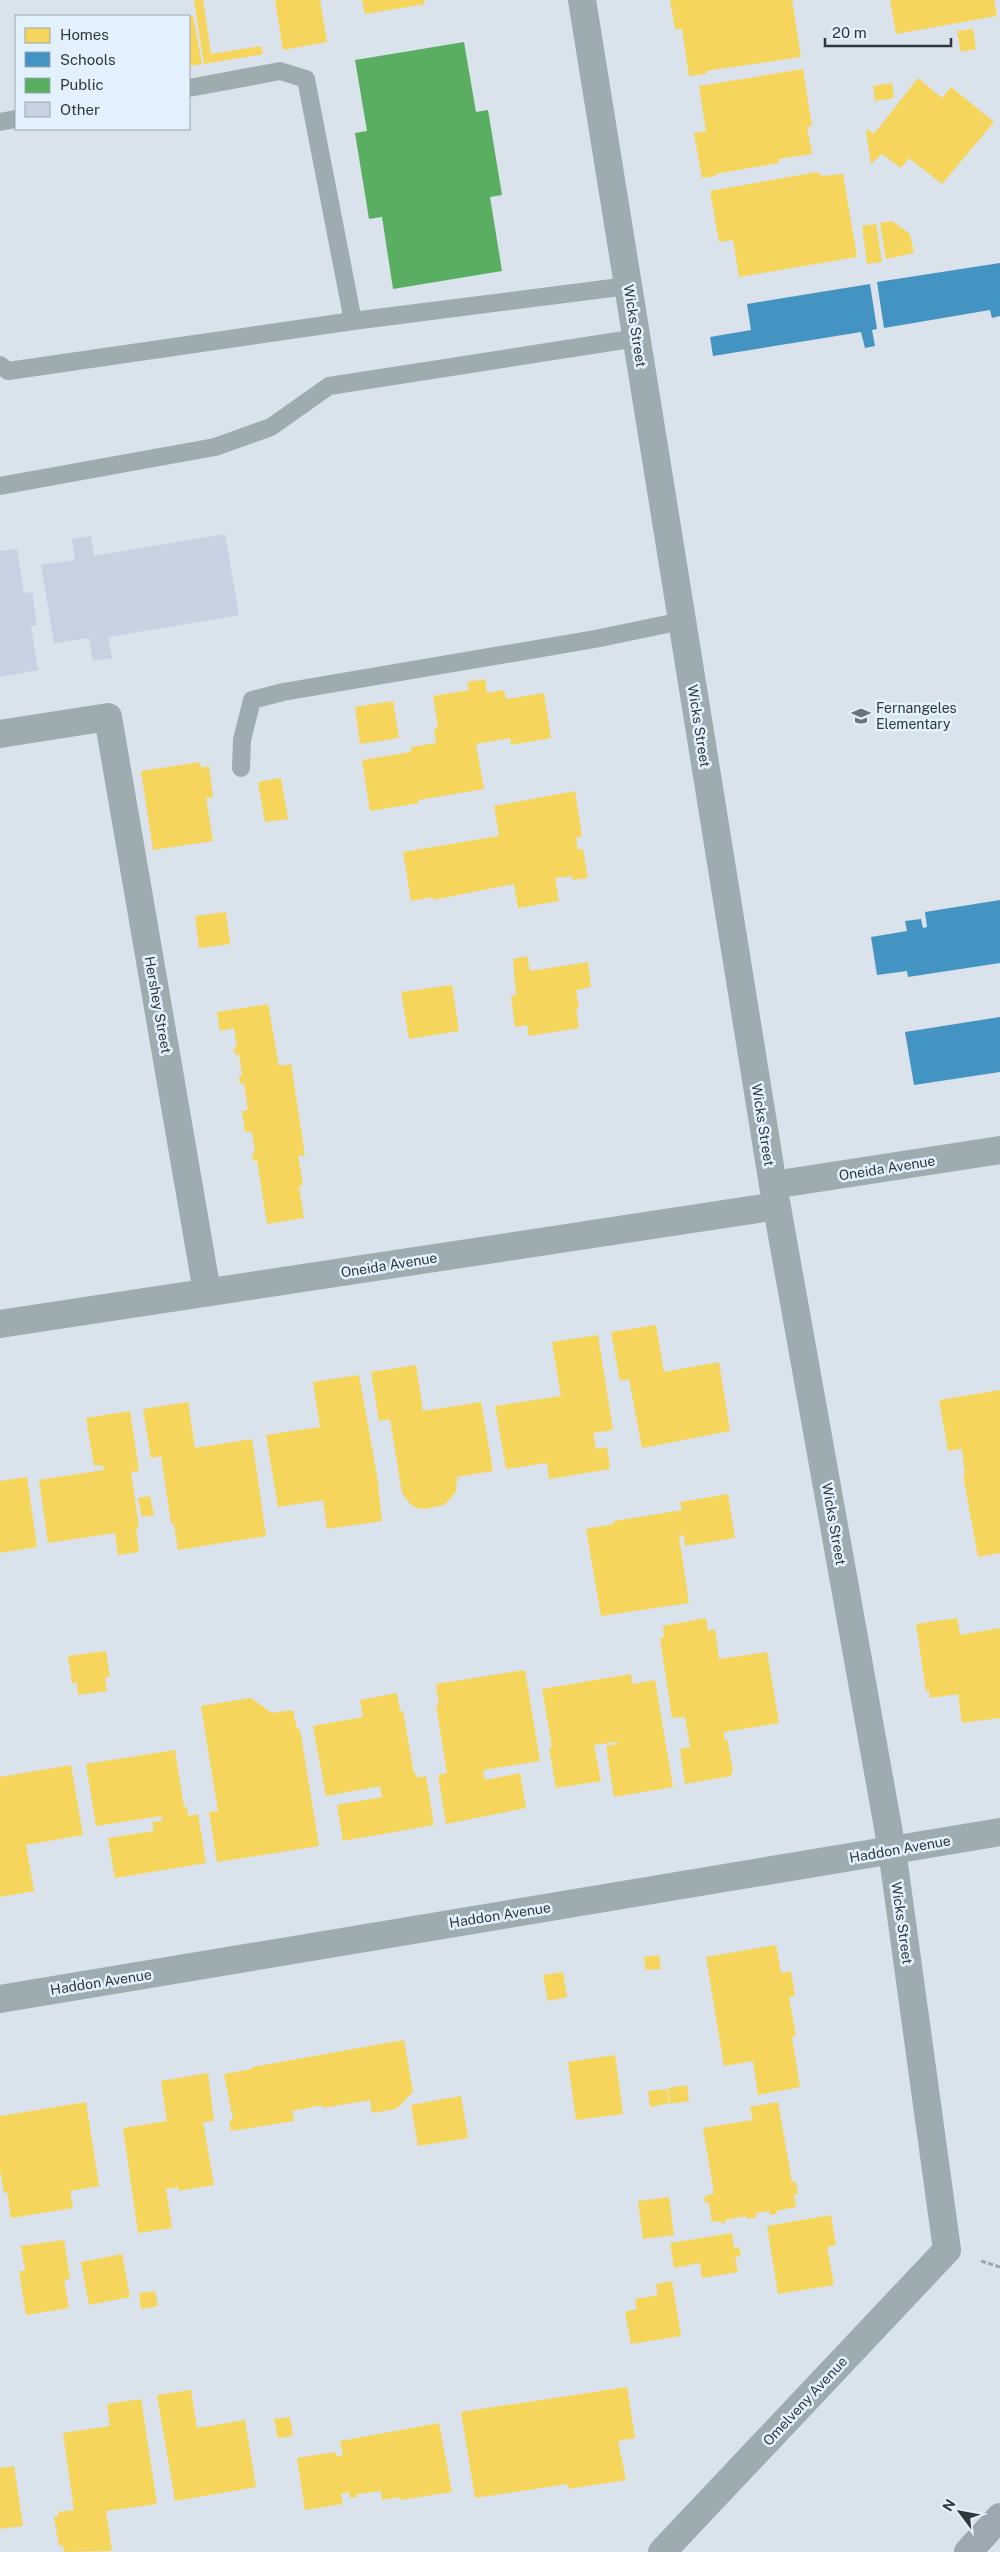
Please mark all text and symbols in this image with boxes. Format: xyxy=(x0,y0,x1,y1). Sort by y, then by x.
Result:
legend xyxy=(15,15,190,130)
scale bar xyxy=(825,15,951,47)
text: 20 m xyxy=(832,24,867,41)
text: Homes xyxy=(60,26,109,43)
text: Schools xyxy=(60,51,116,68)
text: Public xyxy=(60,76,104,93)
text: Other xyxy=(60,101,100,118)
street label: Wicks Street xyxy=(621,284,649,368)
street label: Wicks Street xyxy=(685,684,713,768)
place label: Fernangeles Elementary xyxy=(876,700,957,732)
school or university icon: Fernangeles Elementary xyxy=(850,705,872,727)
street label: Hershey Street xyxy=(142,955,174,1055)
street label: Wicks Street xyxy=(749,1083,777,1167)
street label: Oneida Avenue xyxy=(838,1152,936,1184)
street label: Oneida Avenue xyxy=(340,1249,438,1281)
street label: Wicks Street xyxy=(819,1482,849,1566)
street label: Haddon Avenue xyxy=(848,1832,952,1866)
street label: Wicks Street xyxy=(888,1881,916,1965)
street label: Haddon Avenue xyxy=(448,1899,552,1931)
street label: Haddon Avenue xyxy=(49,1966,153,1998)
street label: Omelveny Avenue xyxy=(760,2353,850,2449)
north arrow xyxy=(935,2487,985,2537)
text: N xyxy=(939,2496,959,2514)

